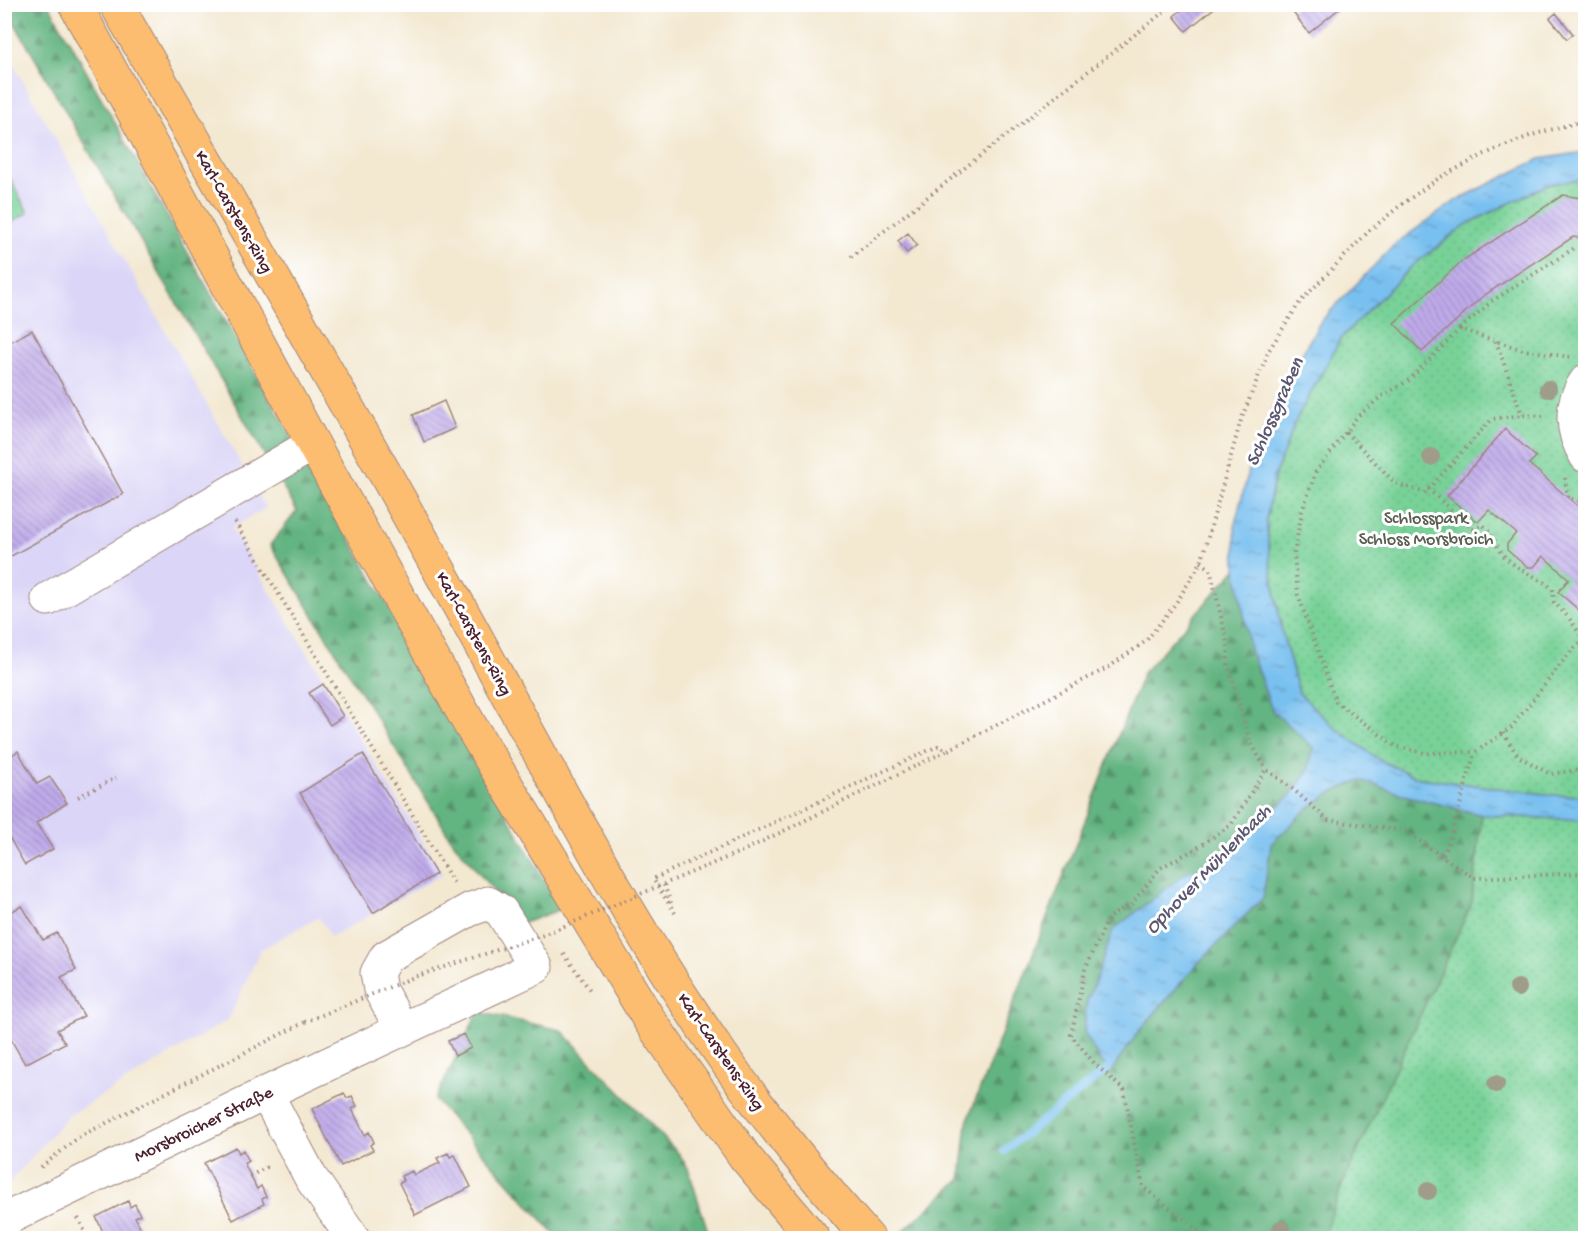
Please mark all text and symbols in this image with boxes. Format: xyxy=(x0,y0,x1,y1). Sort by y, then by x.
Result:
street label: Karl-Carstens-Ring xyxy=(189,147,276,277)
water label: Schlossgraben xyxy=(1242,354,1311,470)
park label: Schlosspark Schloss Morsbroich xyxy=(1359,509,1494,551)
street label: Karl-Carstens-Ring xyxy=(430,569,516,700)
water label: Ophover Mühlenbach xyxy=(1142,801,1277,940)
street label: Karl-Carstens-Ring xyxy=(672,990,768,1115)
street label: Morsbroicher Straße xyxy=(131,1082,278,1168)

